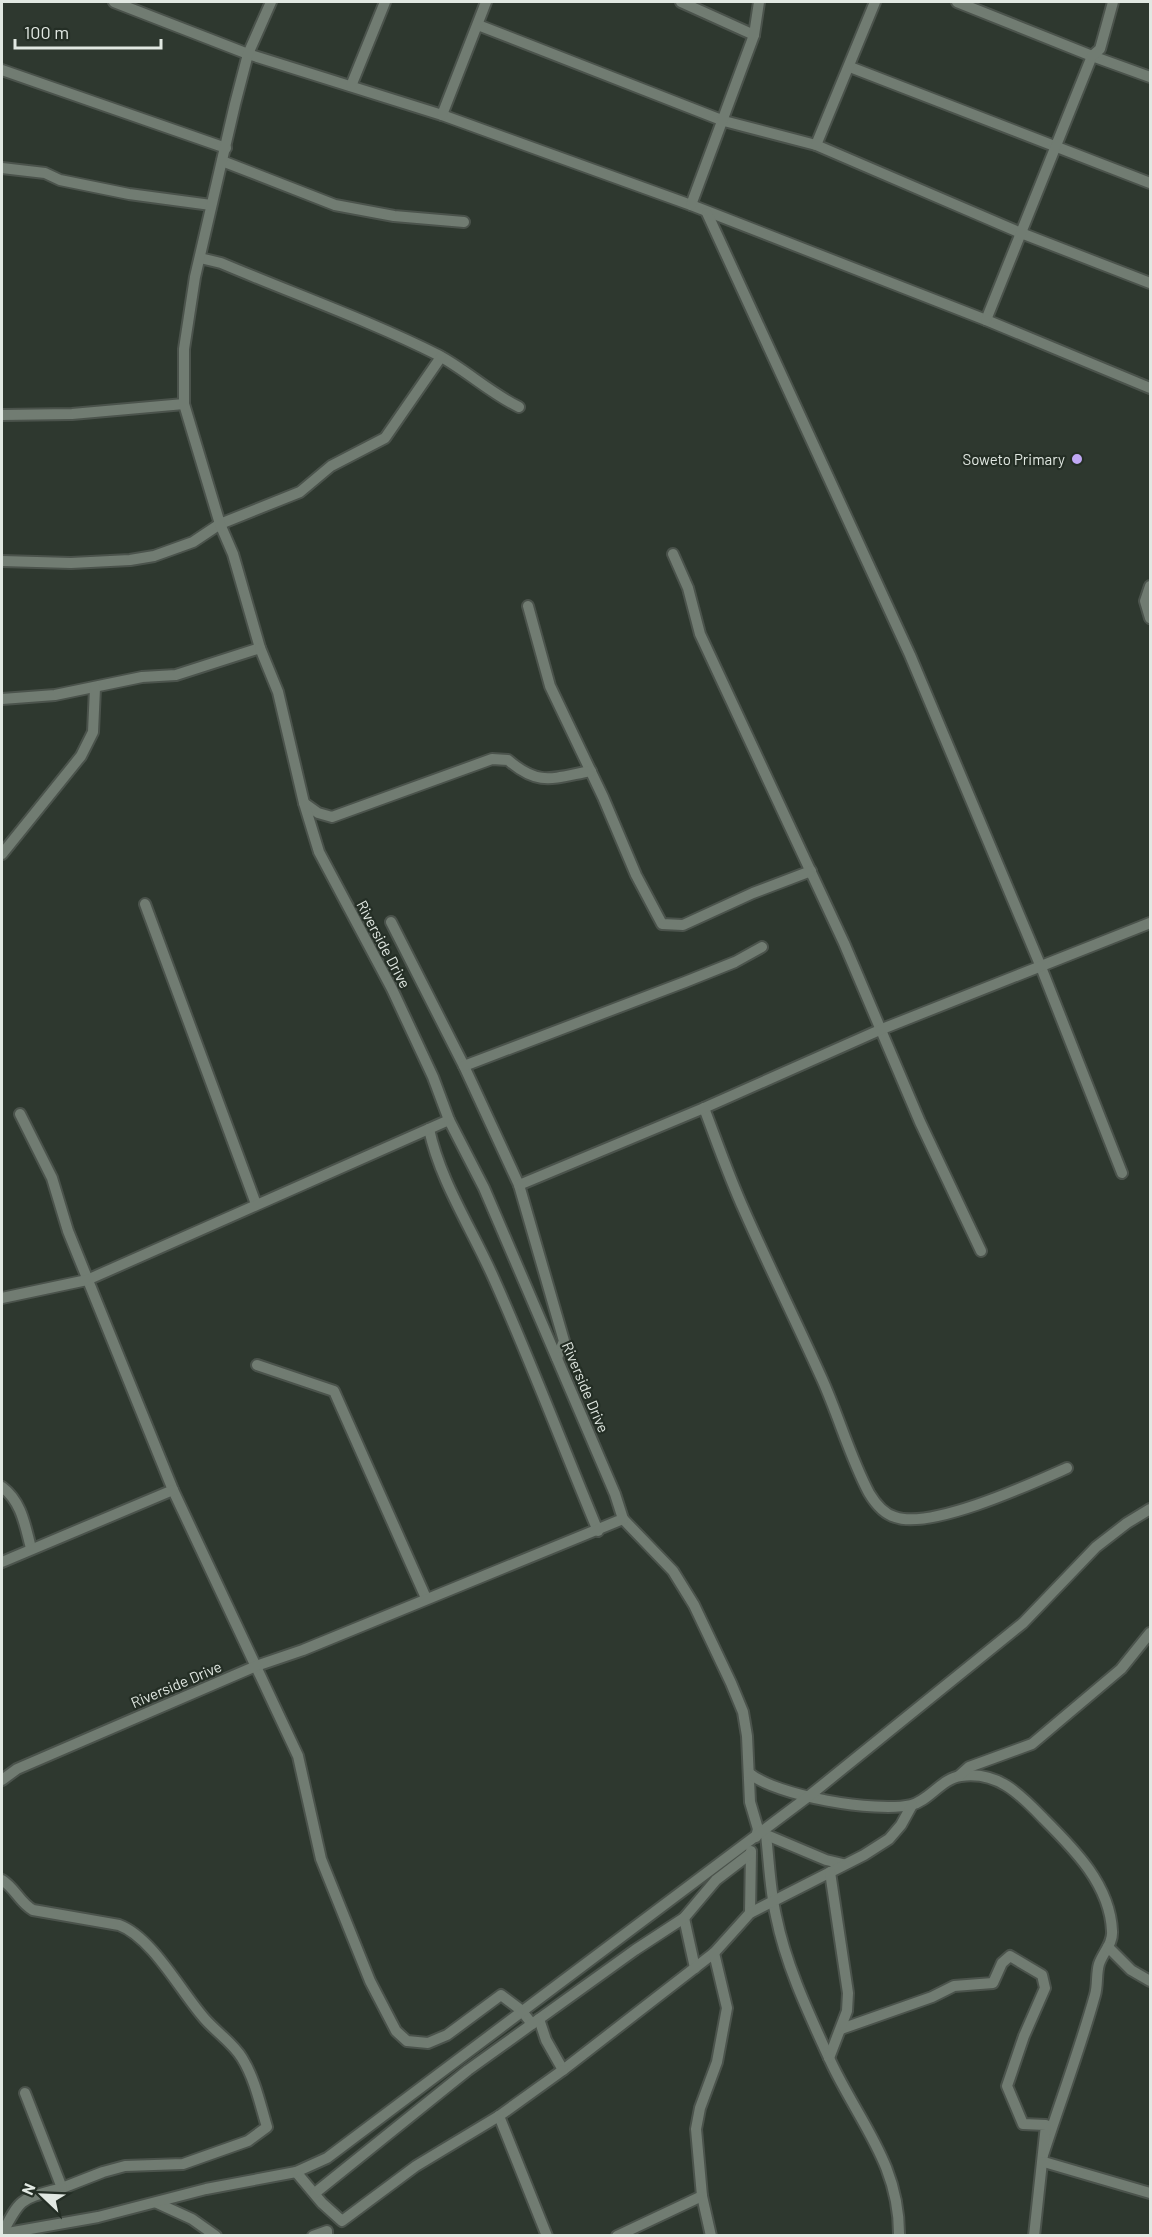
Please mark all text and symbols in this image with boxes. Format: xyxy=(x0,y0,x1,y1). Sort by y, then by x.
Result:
scale bar xyxy=(15,12,160,50)
text: 100 m xyxy=(24,21,69,43)
place label: Soweto Primary xyxy=(962,450,1065,468)
marker: Soweto Primary xyxy=(1070,452,1084,466)
street label: Riverside Drive xyxy=(353,897,415,991)
street label: Riverside Drive xyxy=(559,1339,613,1435)
street label: Riverside Drive xyxy=(128,1657,224,1711)
north arrow xyxy=(12,2165,72,2225)
text: N xyxy=(17,2180,39,2198)

